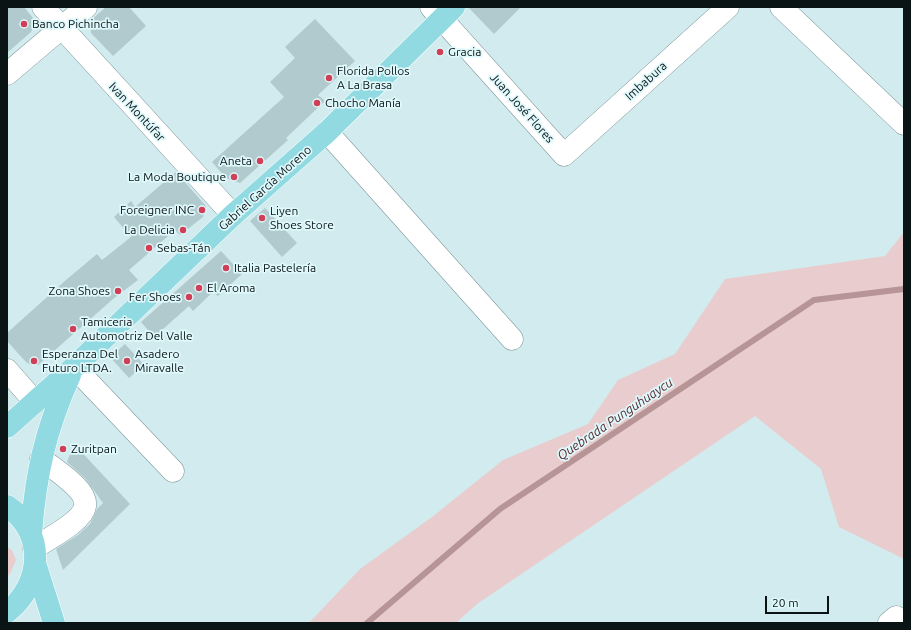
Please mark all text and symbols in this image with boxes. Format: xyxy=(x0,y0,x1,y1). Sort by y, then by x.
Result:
place label: Banco Pichincha xyxy=(32,17,119,31)
marker: Banco Pichincha xyxy=(19,19,29,29)
place label: Gracia xyxy=(448,45,481,59)
marker: Gracia xyxy=(435,47,445,57)
street label: Imbabura xyxy=(622,59,670,103)
place label: Florida Pollos A La Brasa xyxy=(337,64,409,92)
street label: Juan José Flores xyxy=(487,70,557,146)
marker: Florida Pollos A La Brasa xyxy=(324,73,334,83)
street label: Ivan Montúfar xyxy=(106,79,168,145)
place label: Chocho Manía xyxy=(325,96,401,110)
marker: Chocho Manía xyxy=(312,98,322,108)
street label: Gabriel García Moreno xyxy=(216,143,314,233)
place label: Aneta xyxy=(220,154,252,168)
marker: Aneta xyxy=(255,156,265,166)
place label: La Moda Boutique xyxy=(128,170,226,184)
marker: La Moda Boutique xyxy=(229,172,239,182)
place label: Foreigner INC xyxy=(120,203,194,217)
place label: Liyen Shoes Store xyxy=(270,204,334,232)
marker: Foreigner INC xyxy=(197,205,207,215)
marker: Liyen Shoes Store xyxy=(257,213,267,223)
place label: La Delicia xyxy=(124,223,175,237)
marker: La Delicia xyxy=(178,225,188,235)
place label: Sebas-Tán xyxy=(157,241,211,255)
marker: Sebas-Tán xyxy=(144,243,154,253)
place label: Italia Pastelería xyxy=(234,261,316,275)
marker: Italia Pastelería xyxy=(221,263,231,273)
place label: El Aroma xyxy=(207,281,256,295)
marker: El Aroma xyxy=(194,283,204,293)
place label: Zona Shoes xyxy=(49,284,110,298)
marker: Zona Shoes xyxy=(113,286,123,296)
place label: Fer Shoes xyxy=(129,290,181,304)
marker: Fer Shoes xyxy=(184,292,194,302)
place label: Tamiceria Automotriz Del Valle xyxy=(81,315,193,343)
marker: Tamiceria Automotriz Del Valle xyxy=(68,324,78,334)
place label: Esperanza Del Futuro LTDA. xyxy=(42,347,118,375)
place label: Asadero Miravalle xyxy=(135,347,184,375)
marker: Esperanza Del Futuro LTDA. xyxy=(29,356,39,366)
marker: Asadero Miravalle xyxy=(122,356,132,366)
water label: Quebrada Punguhuaycu xyxy=(554,374,676,464)
place label: Zuritpan xyxy=(71,442,117,456)
marker: Zuritpan xyxy=(58,444,68,454)
scale bar xyxy=(767,588,831,614)
text: 20 m xyxy=(772,596,799,609)

